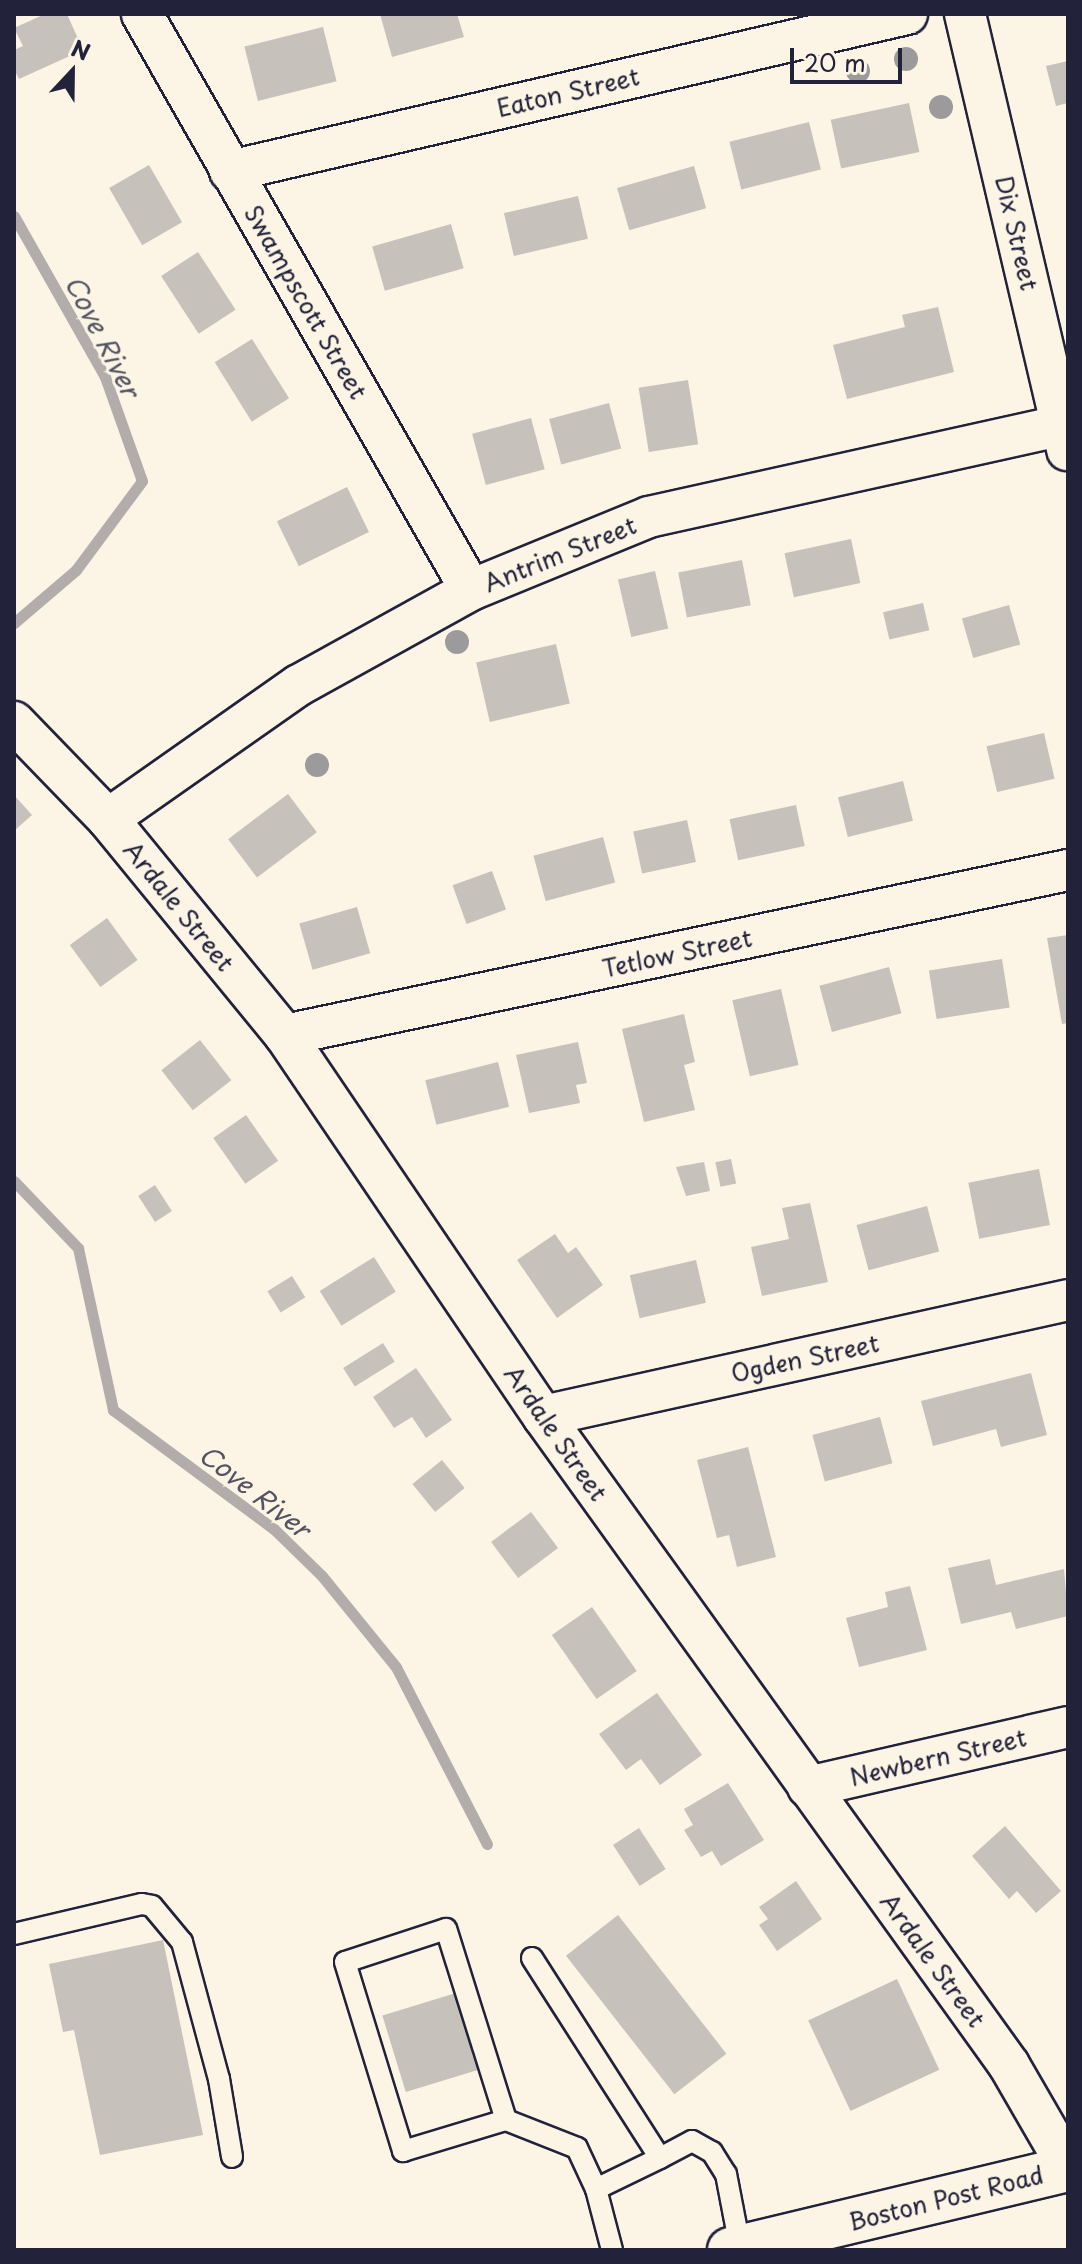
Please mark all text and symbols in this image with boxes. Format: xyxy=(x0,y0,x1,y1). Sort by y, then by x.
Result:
text: N xyxy=(67,31,95,68)
north arrow xyxy=(32,32,112,112)
scale bar xyxy=(794,32,906,82)
text: 20 m xyxy=(804,44,866,80)
street label: Eaton Street xyxy=(494,62,642,122)
street label: Dix Street xyxy=(990,173,1044,293)
street label: Swampscott Street xyxy=(238,199,374,405)
water label: Cove River xyxy=(59,270,147,402)
street label: Antrim Street xyxy=(479,510,641,598)
street label: Ardale Street xyxy=(118,835,240,977)
street label: Tetlow Street xyxy=(600,923,754,983)
street label: Ogden Street xyxy=(728,1328,882,1388)
street label: Ardale Street xyxy=(498,1359,614,1507)
water label: Cove River xyxy=(193,1438,317,1544)
street label: Newbern Street xyxy=(846,1722,1030,1792)
street label: Ardale Street xyxy=(874,1887,992,2033)
street label: Boston Post Road xyxy=(845,2160,1047,2236)

